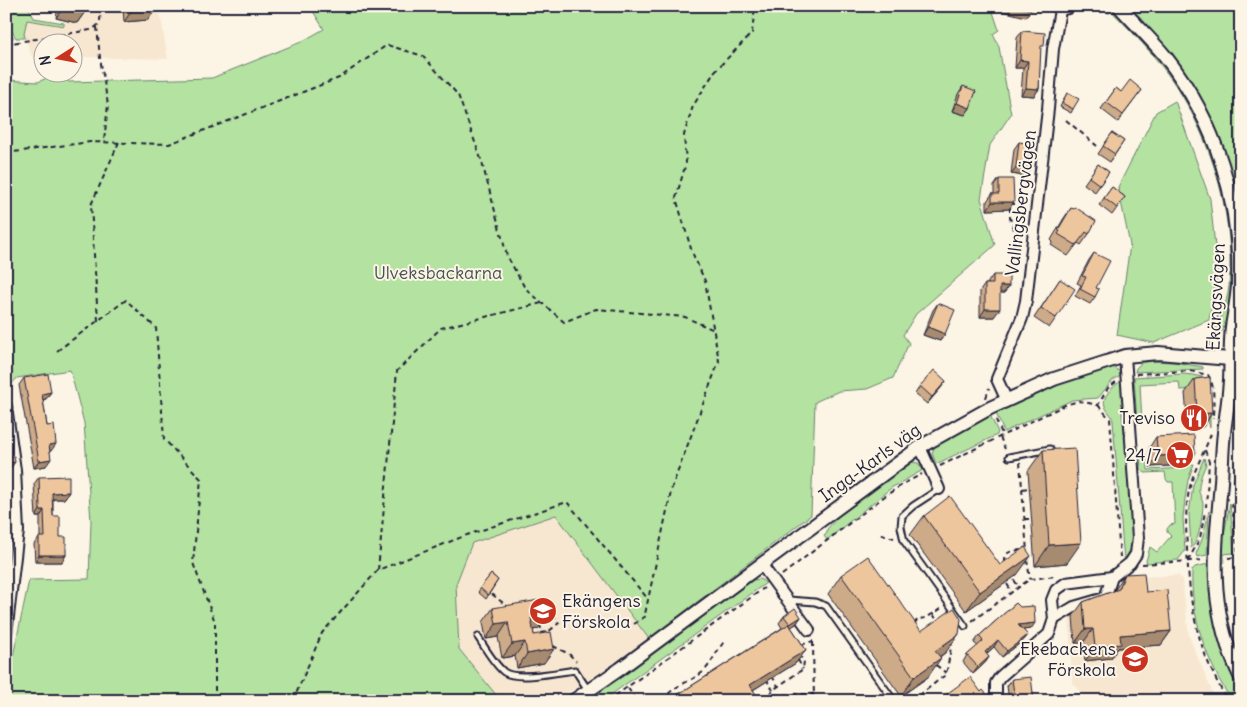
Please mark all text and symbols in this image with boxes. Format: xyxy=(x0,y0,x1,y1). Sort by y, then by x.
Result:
north arrow xyxy=(32,32,82,82)
text: N xyxy=(35,54,55,67)
street label: Vallingsbergvägen xyxy=(1000,128,1041,277)
street label: Ekängsvägen xyxy=(1201,243,1230,351)
park label: Ulveksbackarna xyxy=(374,261,502,284)
restaurant icon: Treviso xyxy=(1179,403,1209,433)
place label: Treviso xyxy=(1119,406,1175,429)
street label: Inga-Karls väg xyxy=(814,418,925,507)
supermarket icon: 24/7 xyxy=(1165,440,1195,470)
place label: 24/7 xyxy=(1126,443,1161,466)
place label: Ekängens Förskola xyxy=(562,589,641,633)
school or university icon: Ekängens Förskola xyxy=(528,596,558,626)
place label: Ekebackens Förskola xyxy=(1020,637,1116,681)
school or university icon: Ekebackens Förskola xyxy=(1120,644,1150,674)

